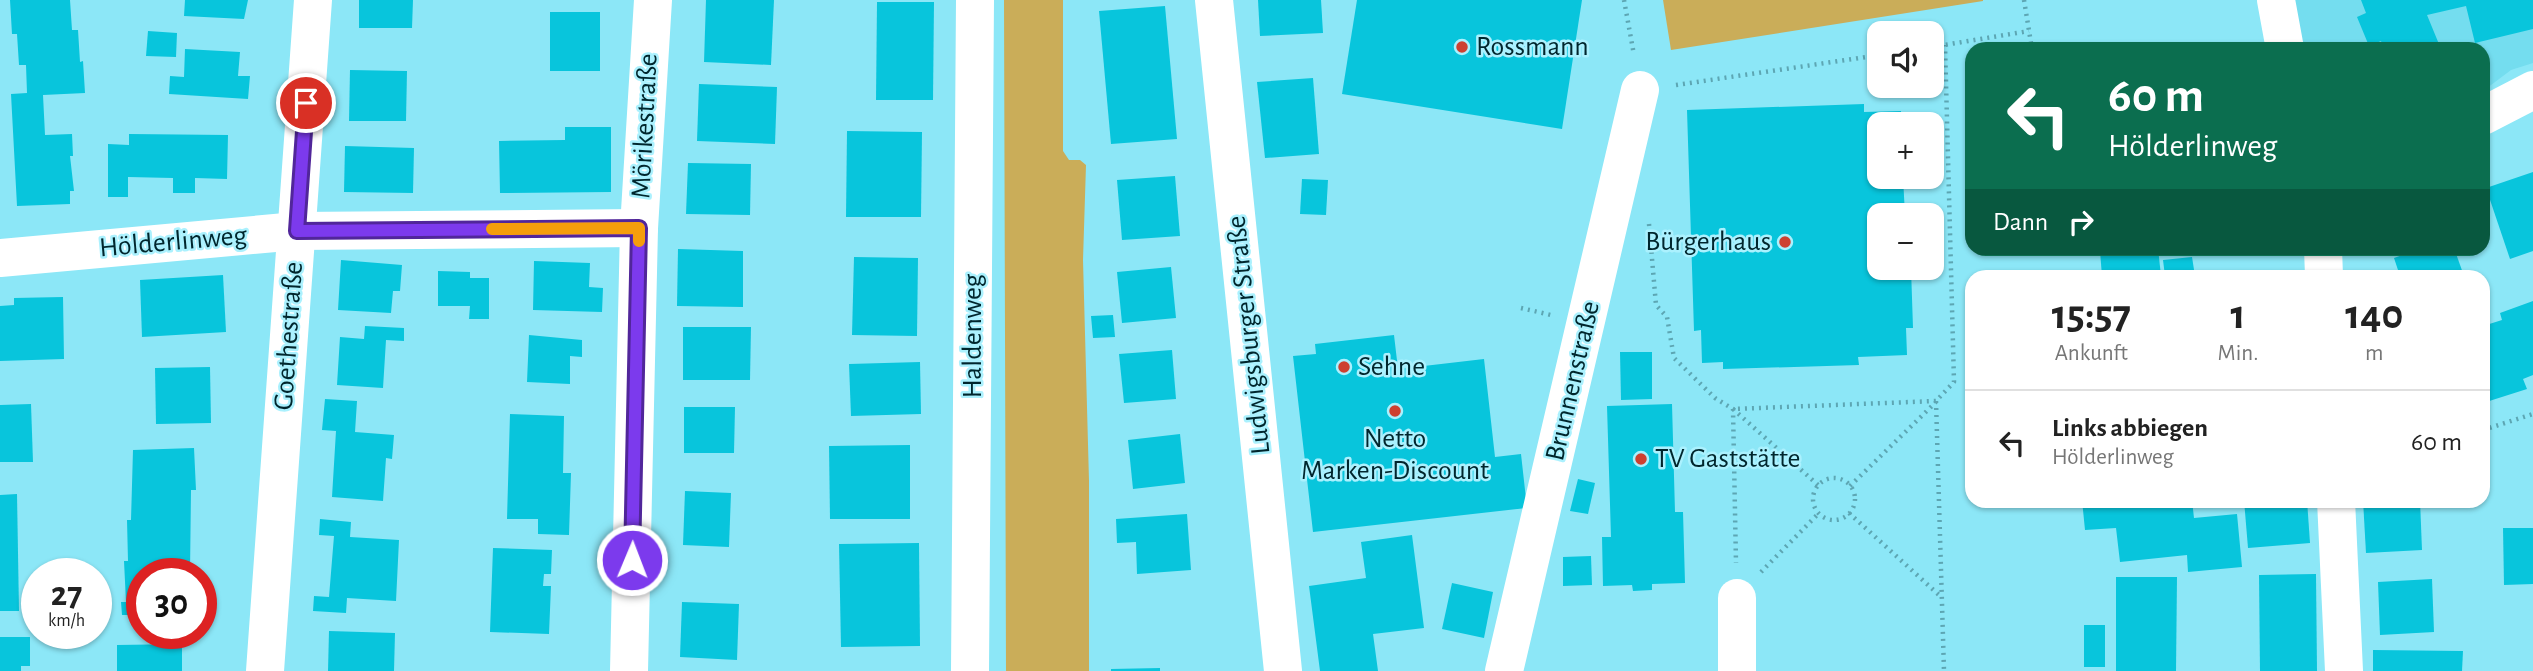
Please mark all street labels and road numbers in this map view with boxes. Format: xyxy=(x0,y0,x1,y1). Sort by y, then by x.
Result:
street label: Mörikestraße xyxy=(627,53,663,199)
street label: Ludwigsburger Straße xyxy=(1223,214,1275,456)
street label: Hölderlinweg xyxy=(98,222,248,262)
street label: Goethestraße xyxy=(270,261,308,411)
street label: Haldenweg xyxy=(959,273,987,398)
street label: Brunnenstraße xyxy=(1541,298,1605,464)

